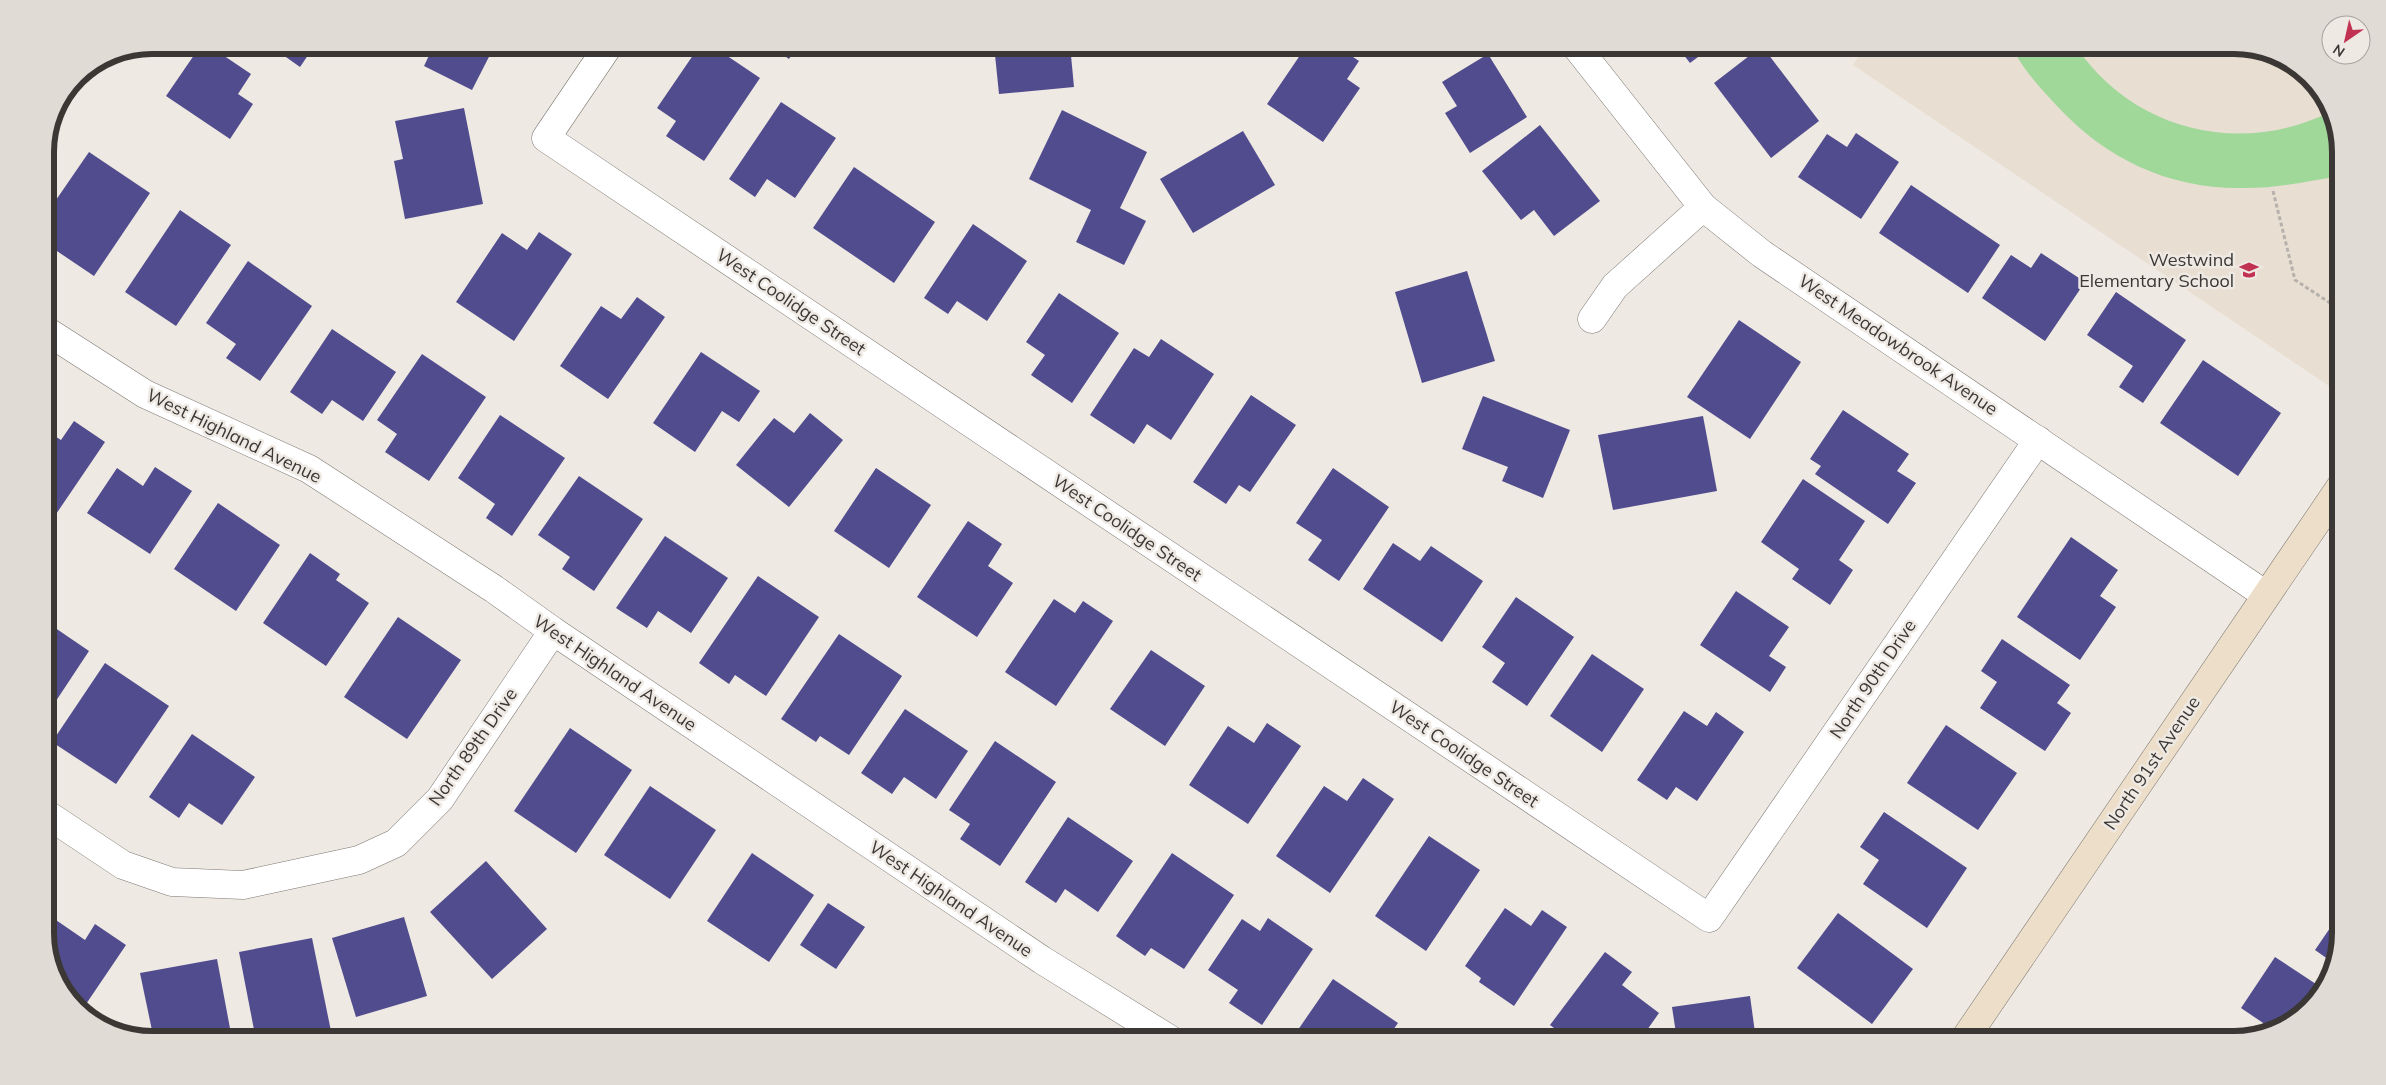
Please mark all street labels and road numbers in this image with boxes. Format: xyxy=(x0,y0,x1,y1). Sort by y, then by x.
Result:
street label: West Coolidge Street xyxy=(712,243,870,360)
street label: West Meadowbrook Avenue xyxy=(1794,269,2002,420)
street label: West Highland Avenue xyxy=(143,383,325,488)
street label: West Coolidge Street xyxy=(1048,469,1206,586)
street label: West Highland Avenue xyxy=(529,609,701,736)
street label: North 90th Drive xyxy=(1824,615,1921,743)
street label: North 89th Drive xyxy=(423,683,522,810)
street label: North 91st Avenue xyxy=(2098,691,2205,834)
street label: West Coolidge Street xyxy=(1385,695,1543,812)
street label: West Highland Avenue xyxy=(865,835,1037,962)

